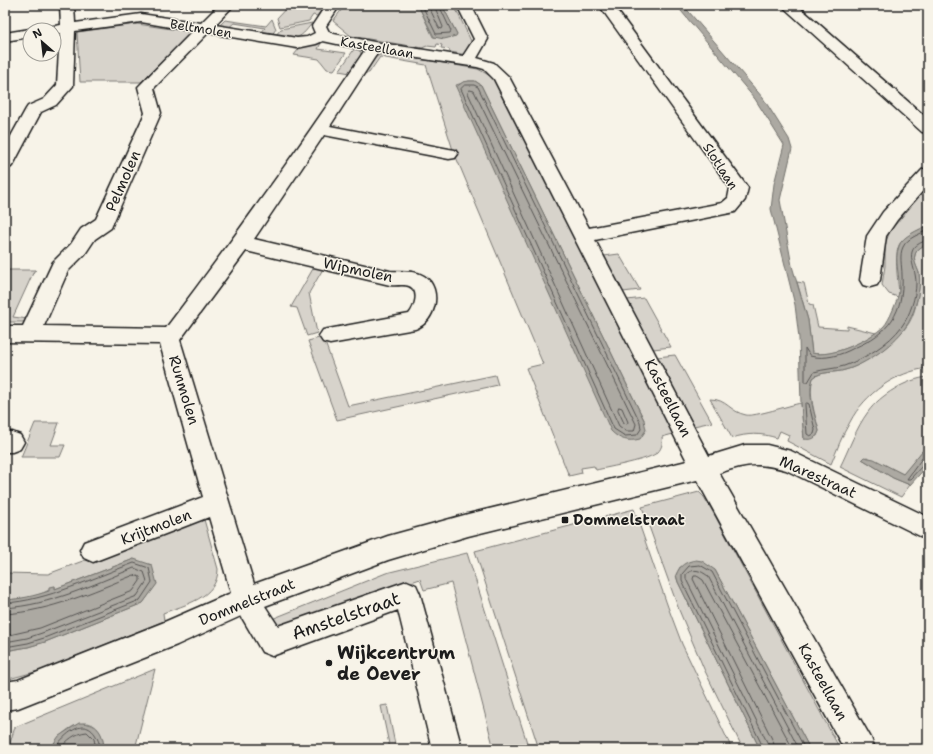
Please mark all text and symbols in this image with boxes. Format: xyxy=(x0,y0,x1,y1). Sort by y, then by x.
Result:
street label: Beltmolen xyxy=(169,15,233,42)
north arrow xyxy=(22,22,62,62)
text: N xyxy=(30,25,45,42)
street label: Kasteellaan xyxy=(339,33,415,62)
street label: Slotlaan xyxy=(699,140,742,193)
street label: Pelmolen xyxy=(101,147,145,215)
street label: Wipmolen xyxy=(321,253,395,287)
street label: Runmolen xyxy=(164,353,204,427)
street label: Kasteellaan xyxy=(640,355,696,441)
street label: Marestraat xyxy=(776,451,860,503)
street label: Krijtmolen xyxy=(118,504,194,550)
place label: Dommelstraat xyxy=(573,510,685,530)
marker: Dommelstraat xyxy=(560,515,570,525)
street label: Dommelstraat xyxy=(196,574,298,630)
street label: Amstelstraat xyxy=(289,586,404,646)
street label: Kasteellaan xyxy=(794,640,852,724)
place label: Wijkcentrum de Oever xyxy=(337,641,456,686)
marker: Wijkcentrum de Oever xyxy=(324,658,334,668)

